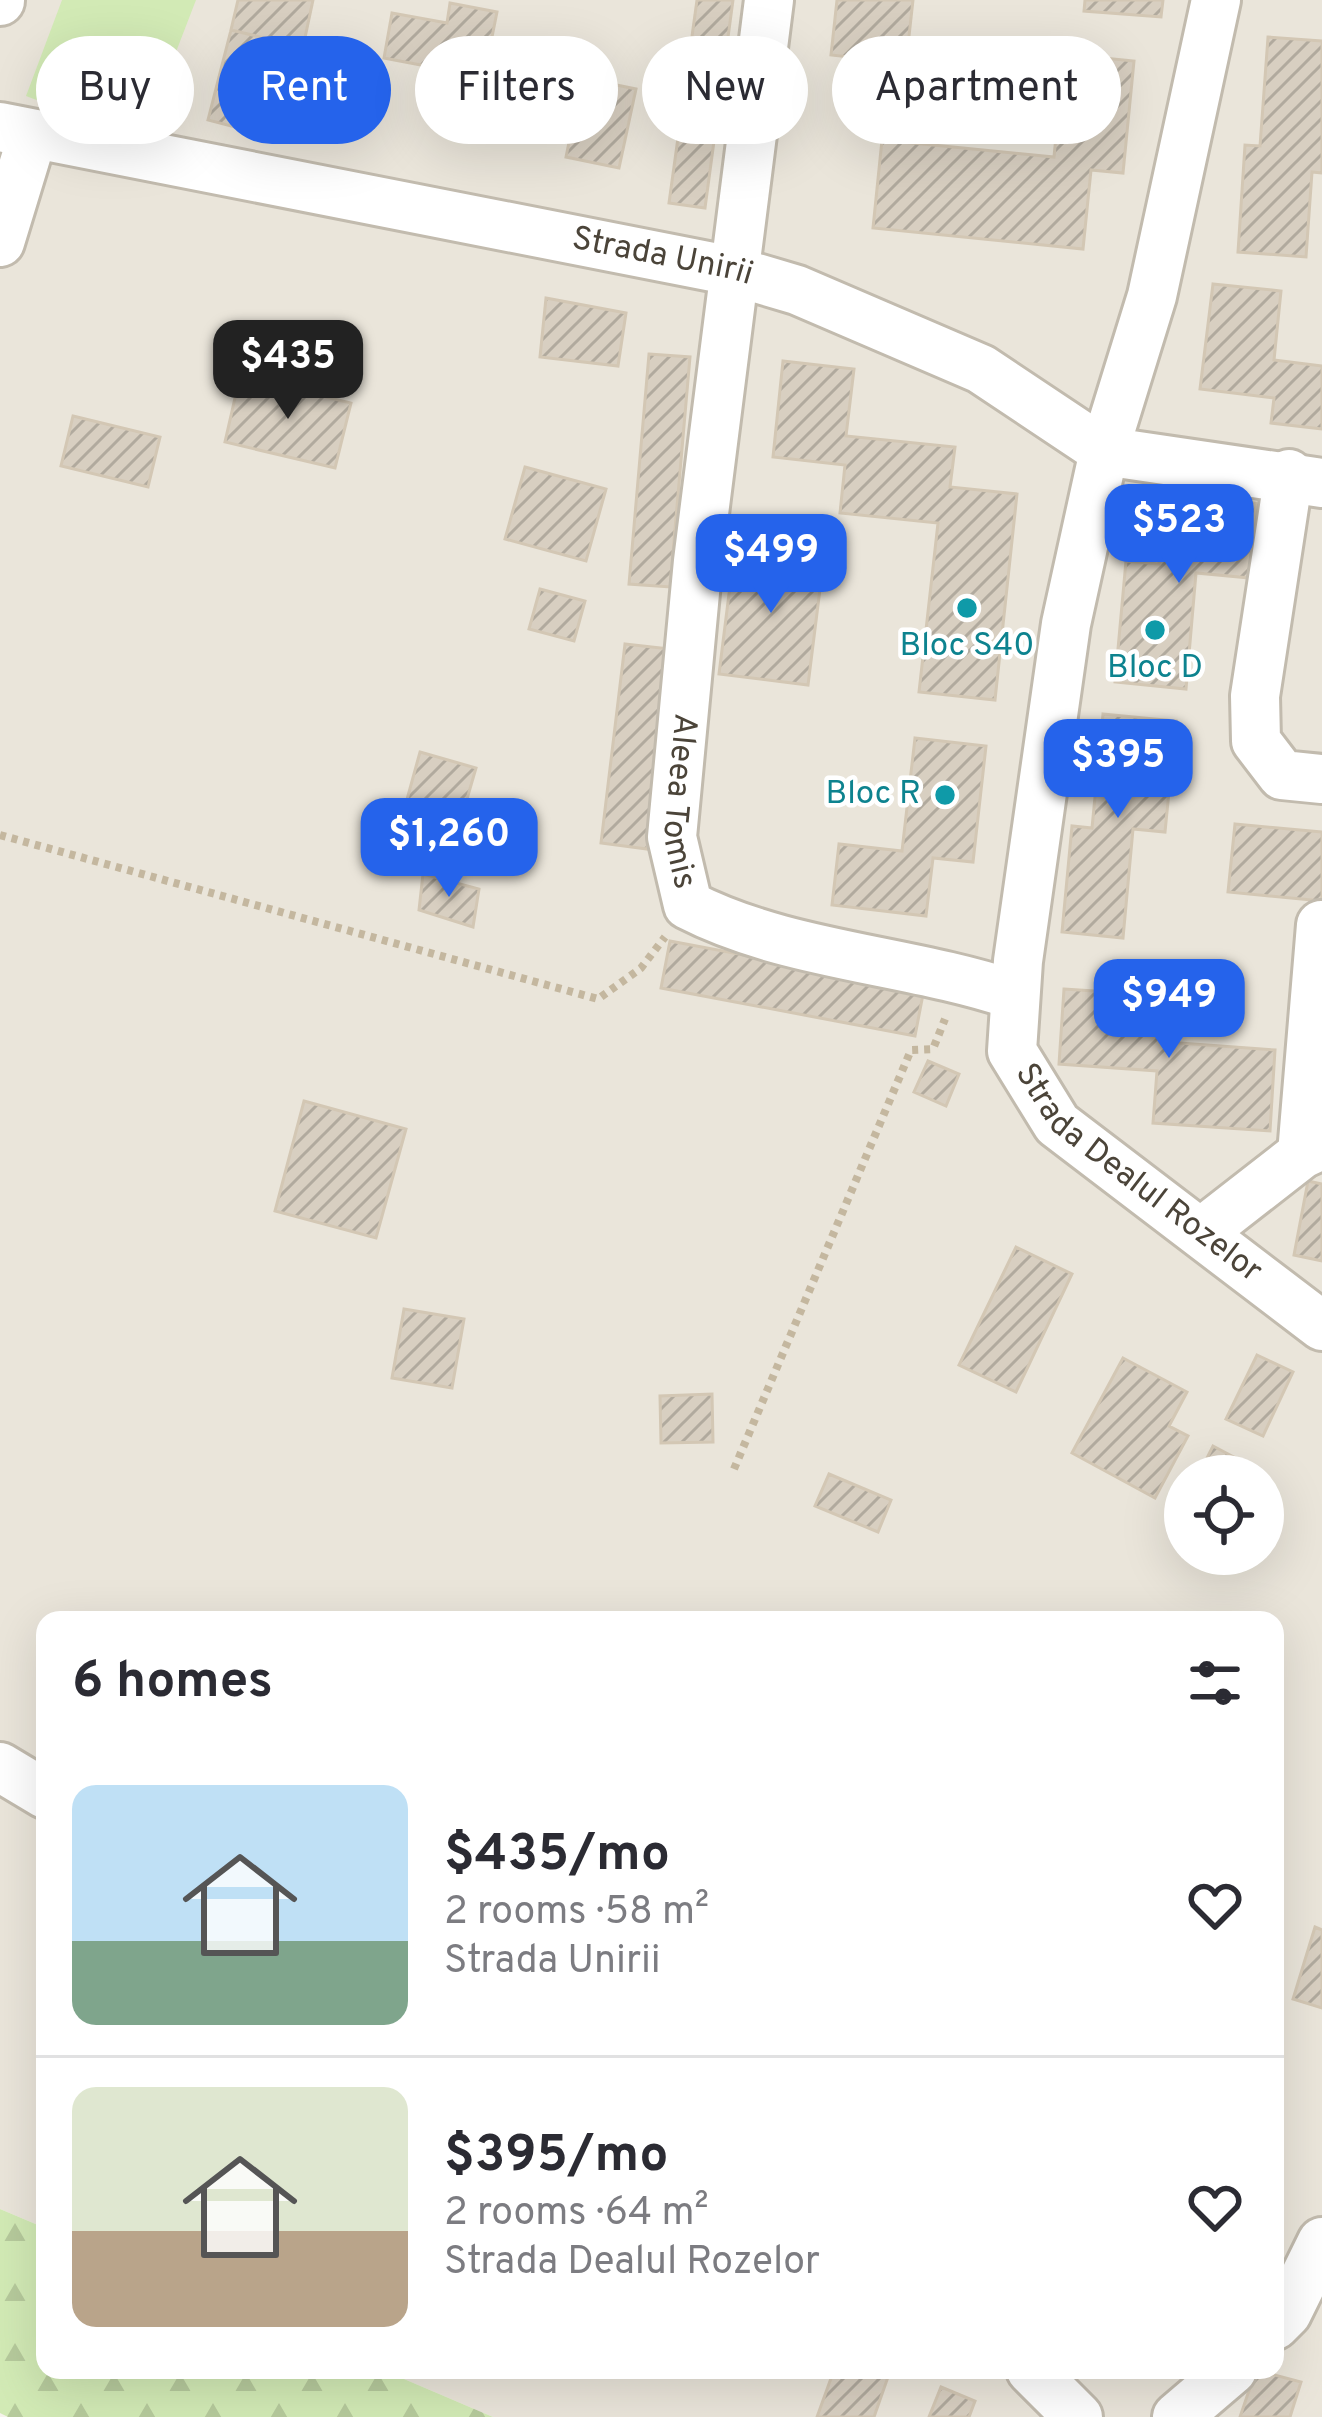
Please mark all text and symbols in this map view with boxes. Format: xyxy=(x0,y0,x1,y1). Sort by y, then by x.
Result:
chip: Buy xyxy=(36,36,194,144)
chip: Rent xyxy=(218,36,391,144)
chip: Filters xyxy=(415,36,618,144)
chip: New xyxy=(642,36,808,144)
chip: Apartment xyxy=(832,36,1121,144)
street label: Strada Unirii xyxy=(568,219,758,297)
pin: $435 xyxy=(217,320,359,422)
text: $435 xyxy=(240,334,336,383)
pin: $523 xyxy=(1108,484,1250,586)
text: $523 xyxy=(1132,498,1226,547)
pin: $499 xyxy=(700,514,842,616)
text: $499 xyxy=(723,528,819,577)
marker: Bloc S40 xyxy=(954,595,980,621)
marker: Bloc D xyxy=(1142,617,1168,643)
place label: Bloc S40 xyxy=(900,626,1034,668)
place label: Bloc D xyxy=(1107,648,1203,690)
street label: Aleea Tomis xyxy=(651,711,705,893)
pin: $395 xyxy=(1047,719,1189,821)
text: $395 xyxy=(1071,733,1165,782)
place label: Bloc R xyxy=(826,774,921,816)
marker: Bloc R xyxy=(932,782,958,808)
pin: $1,260 xyxy=(351,798,547,900)
text: $1,260 xyxy=(388,812,510,861)
pin: $949 xyxy=(1098,959,1240,1061)
text: $949 xyxy=(1121,973,1217,1022)
street label: Strada Dealul Rozelor xyxy=(1004,1056,1270,1293)
map controls xyxy=(1164,1455,1284,1575)
button: locate xyxy=(1164,1455,1284,1575)
icon: filters xyxy=(1182,1650,1248,1716)
text: 6 homes xyxy=(72,1651,273,1716)
text: $435/mo xyxy=(444,1824,670,1889)
icon: home xyxy=(168,1833,312,1977)
icon: heart xyxy=(1182,1872,1248,1938)
text: 2 rooms · 58 m² xyxy=(444,1889,709,1938)
text: Strada Unirii xyxy=(444,1938,661,1987)
text: $395/mo xyxy=(444,2125,668,2190)
icon: home xyxy=(168,2135,312,2279)
icon: heart xyxy=(1182,2174,1248,2240)
text: 2 rooms · 64 m² xyxy=(444,2190,709,2239)
text: Strada Dealul Rozelor xyxy=(444,2239,820,2288)

